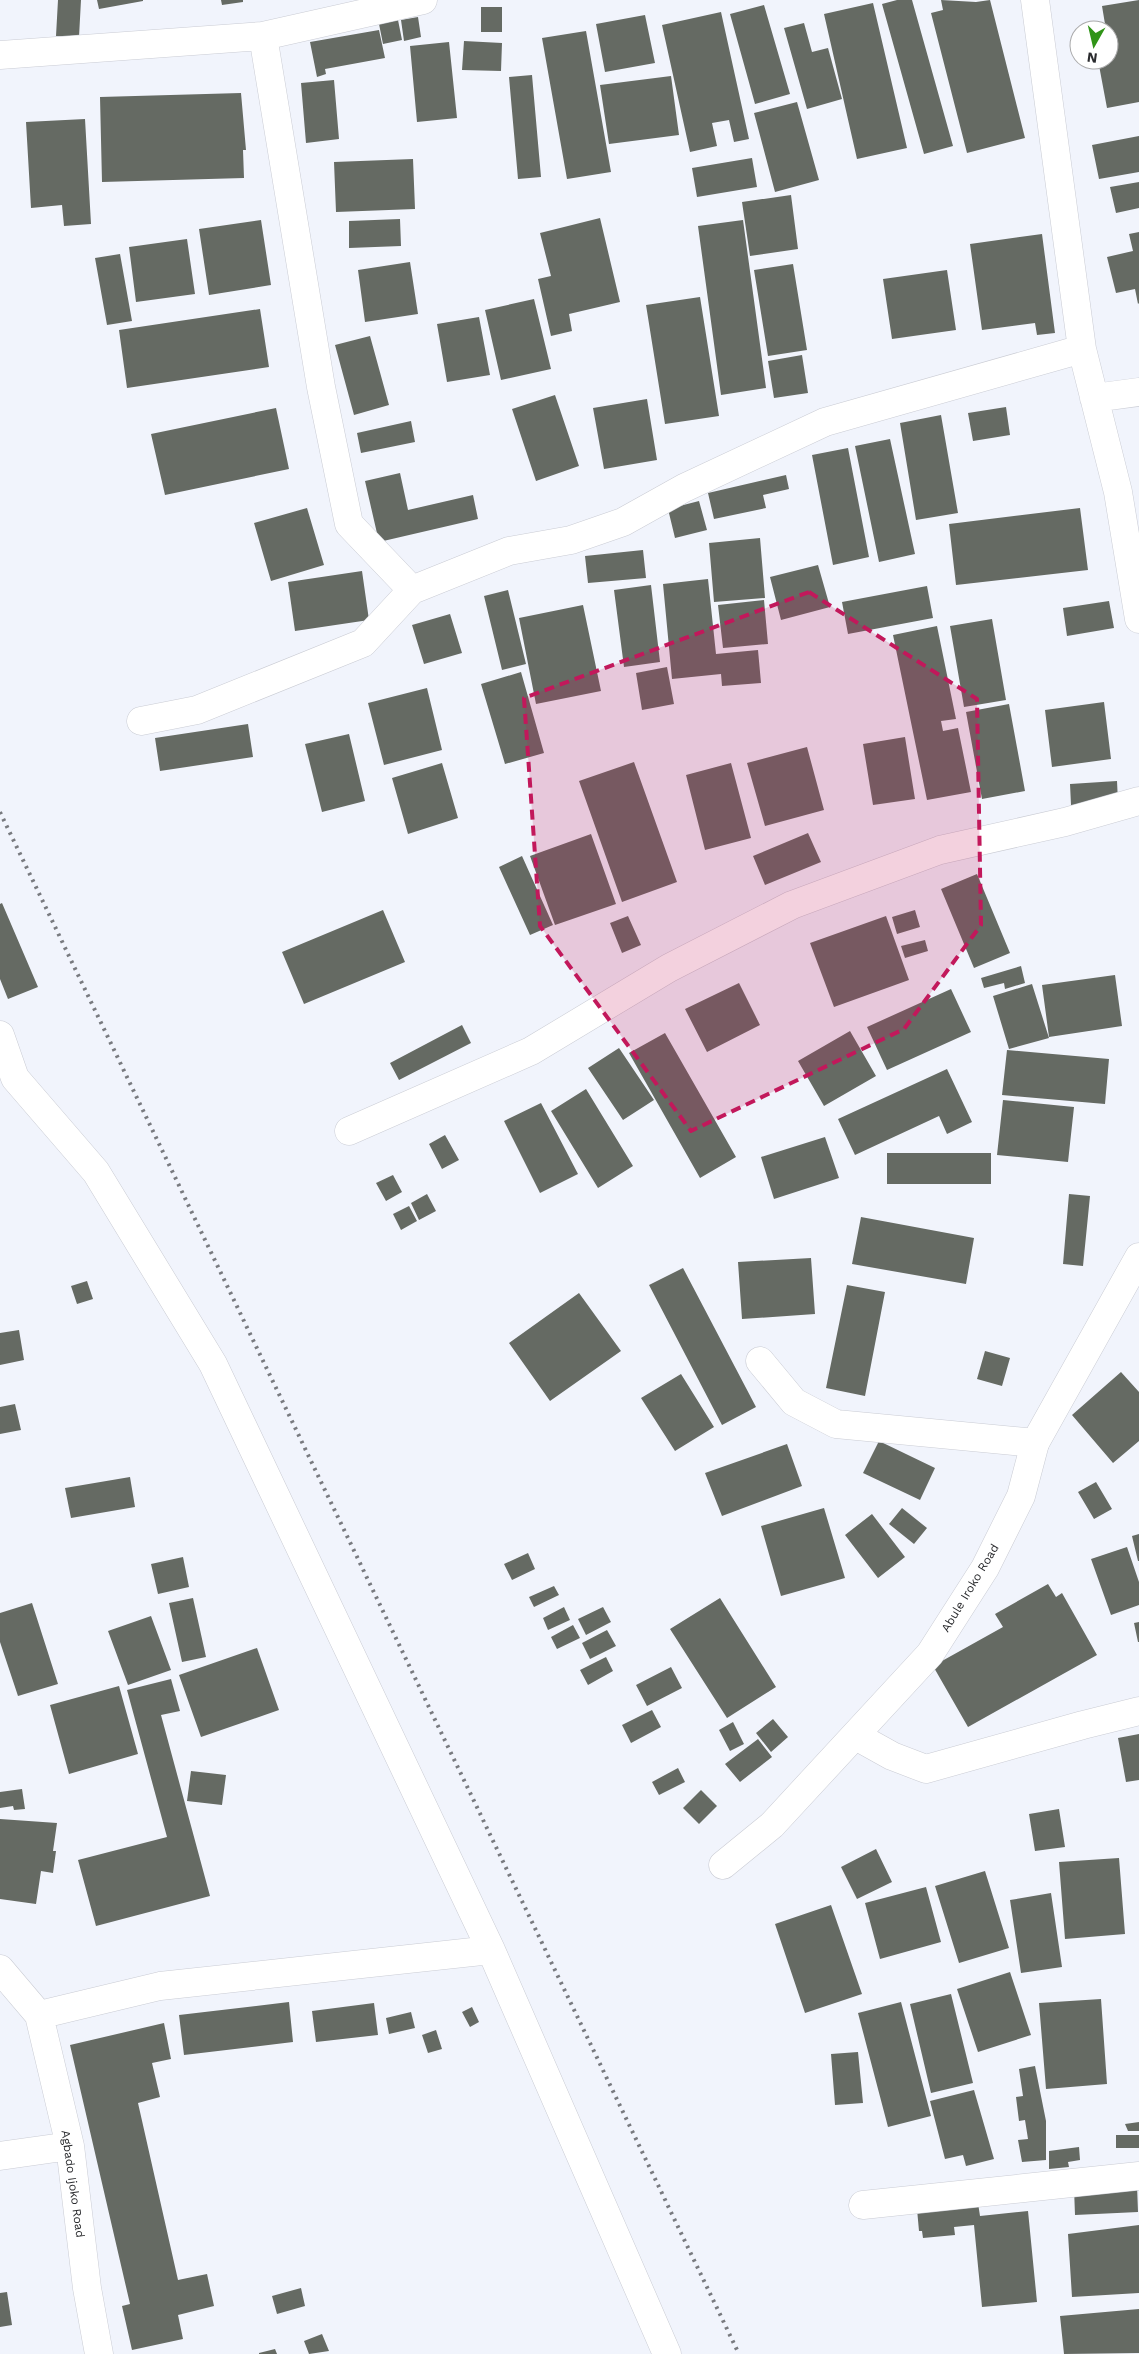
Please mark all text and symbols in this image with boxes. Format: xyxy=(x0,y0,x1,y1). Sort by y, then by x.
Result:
north arrow xyxy=(1069,20,1119,70)
text: N xyxy=(1086,49,1098,67)
street label: Abule Iroko Road xyxy=(938,1541,1002,1635)
street label: Agbado Ijoko Road xyxy=(59,2129,87,2239)

